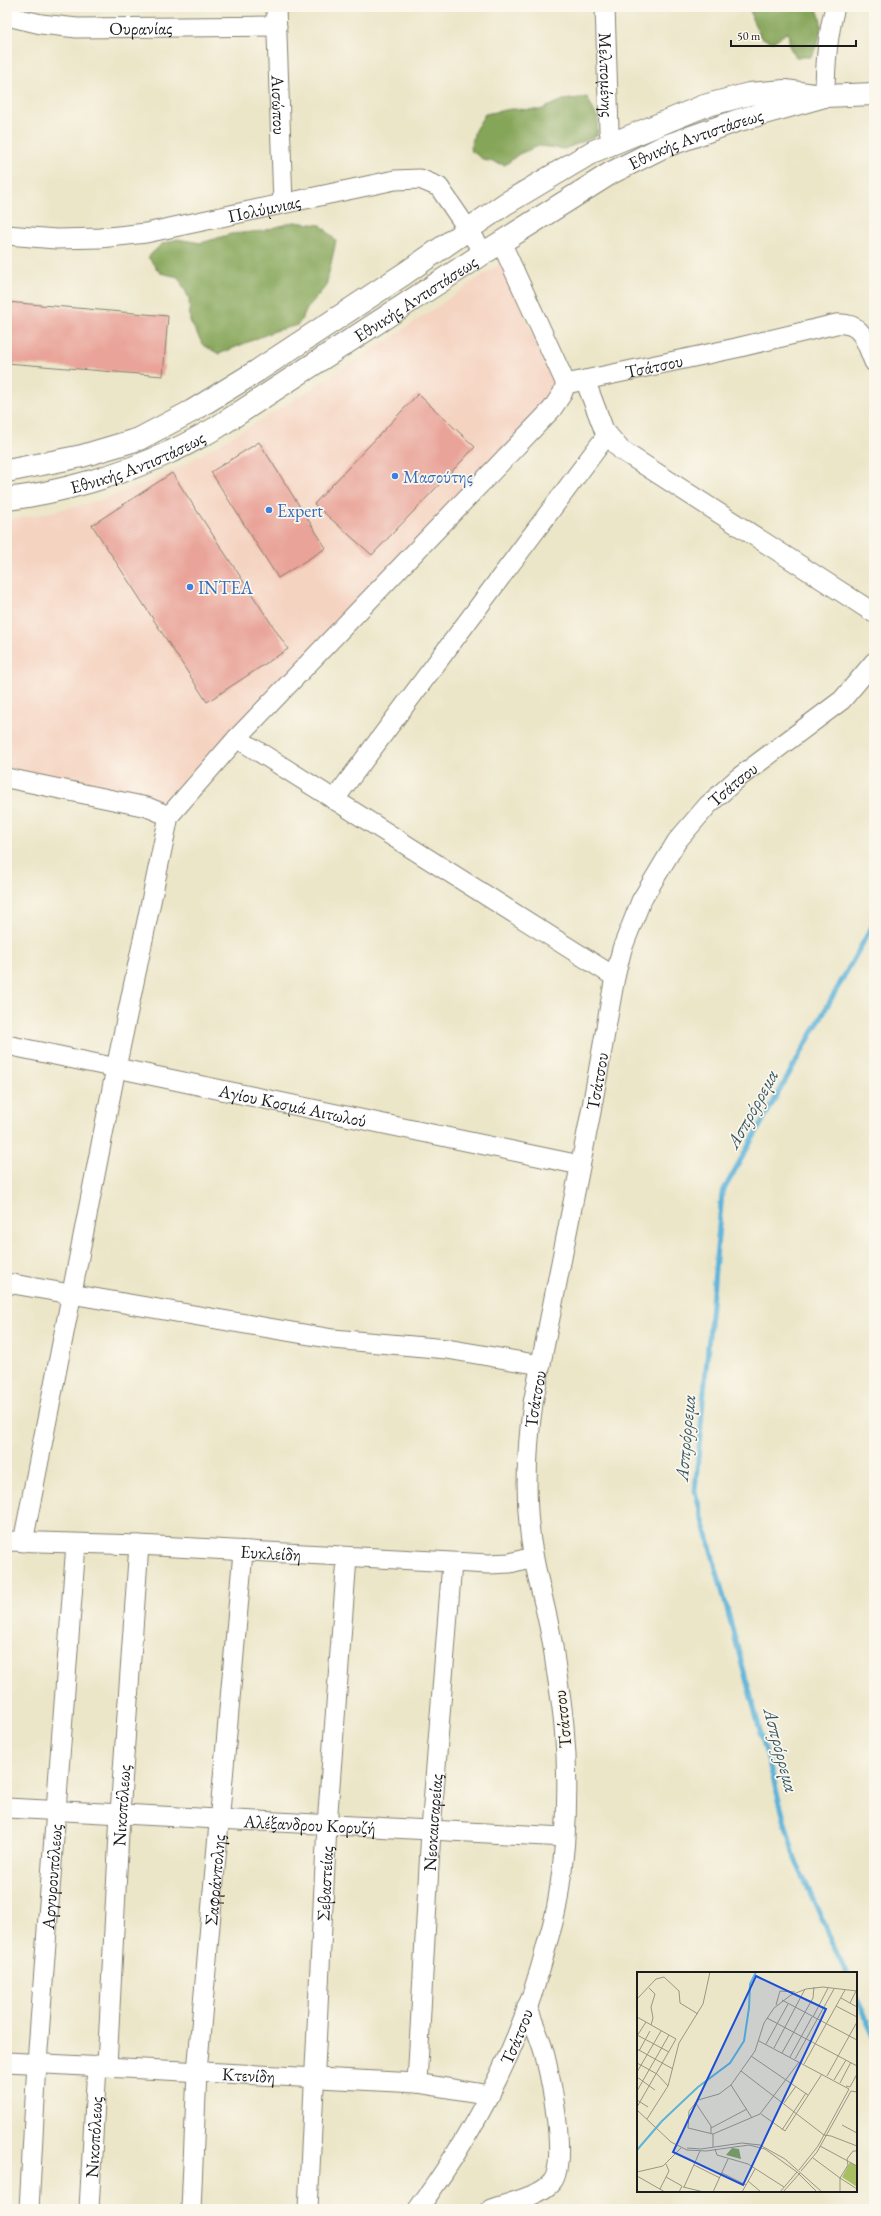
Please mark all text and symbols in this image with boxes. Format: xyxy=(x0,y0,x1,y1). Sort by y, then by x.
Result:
street label: Ουρανίας xyxy=(109,16,173,39)
scale bar xyxy=(731,22,856,48)
text: 50 m xyxy=(737,28,761,44)
street label: Μελπομένης xyxy=(594,32,620,118)
street label: Αισώπου xyxy=(267,74,292,135)
street label: Εθνικής Αντιστάσεως xyxy=(624,103,765,174)
street label: Πολύμνιας xyxy=(225,189,302,227)
street label: Εθνικής Αντιστάσεως xyxy=(349,249,481,347)
street label: Τσάτσου xyxy=(623,348,685,383)
street label: Εθνικής Αντιστάσεως xyxy=(68,425,209,498)
place label: Μασούτης xyxy=(403,465,473,488)
marker: Μασούτης xyxy=(390,471,400,481)
place label: Expert xyxy=(277,499,323,522)
marker: Expert xyxy=(264,505,274,515)
place label: INTEA xyxy=(198,576,254,599)
marker: INTEA xyxy=(185,582,195,592)
street label: Τσάτσου xyxy=(703,756,762,811)
street label: Τσάτσου xyxy=(580,1050,613,1112)
water label: Ασπρόρρεμα xyxy=(719,1065,784,1155)
street label: Αγίου Κοσμά Αιτωλού xyxy=(216,1078,369,1132)
street label: Τσάτσου xyxy=(519,1368,551,1429)
water label: Ασπρόρρεμα xyxy=(669,1394,701,1484)
street label: Ευκλείδη xyxy=(240,1539,302,1565)
street label: Τσάτσου xyxy=(548,1689,576,1749)
water label: Ασπρόρρεμα xyxy=(757,1703,804,1795)
street label: Νικοπόλεως xyxy=(107,1764,135,1847)
street label: Νεοκαισαρείας xyxy=(417,1773,447,1872)
street label: Αλέξανδρου Κορυζή xyxy=(242,1809,376,1839)
street label: Αργυρουπόλεως xyxy=(35,1823,66,1931)
street label: Σαφράνπολης xyxy=(199,1833,229,1926)
street label: Σεβαστείας xyxy=(311,1845,337,1921)
inset map xyxy=(637,1972,857,2192)
street label: Τσάτσου xyxy=(494,2005,538,2068)
street label: Κτενίδη xyxy=(222,2062,276,2087)
street label: Νικοπόλεως xyxy=(79,2096,107,2178)

